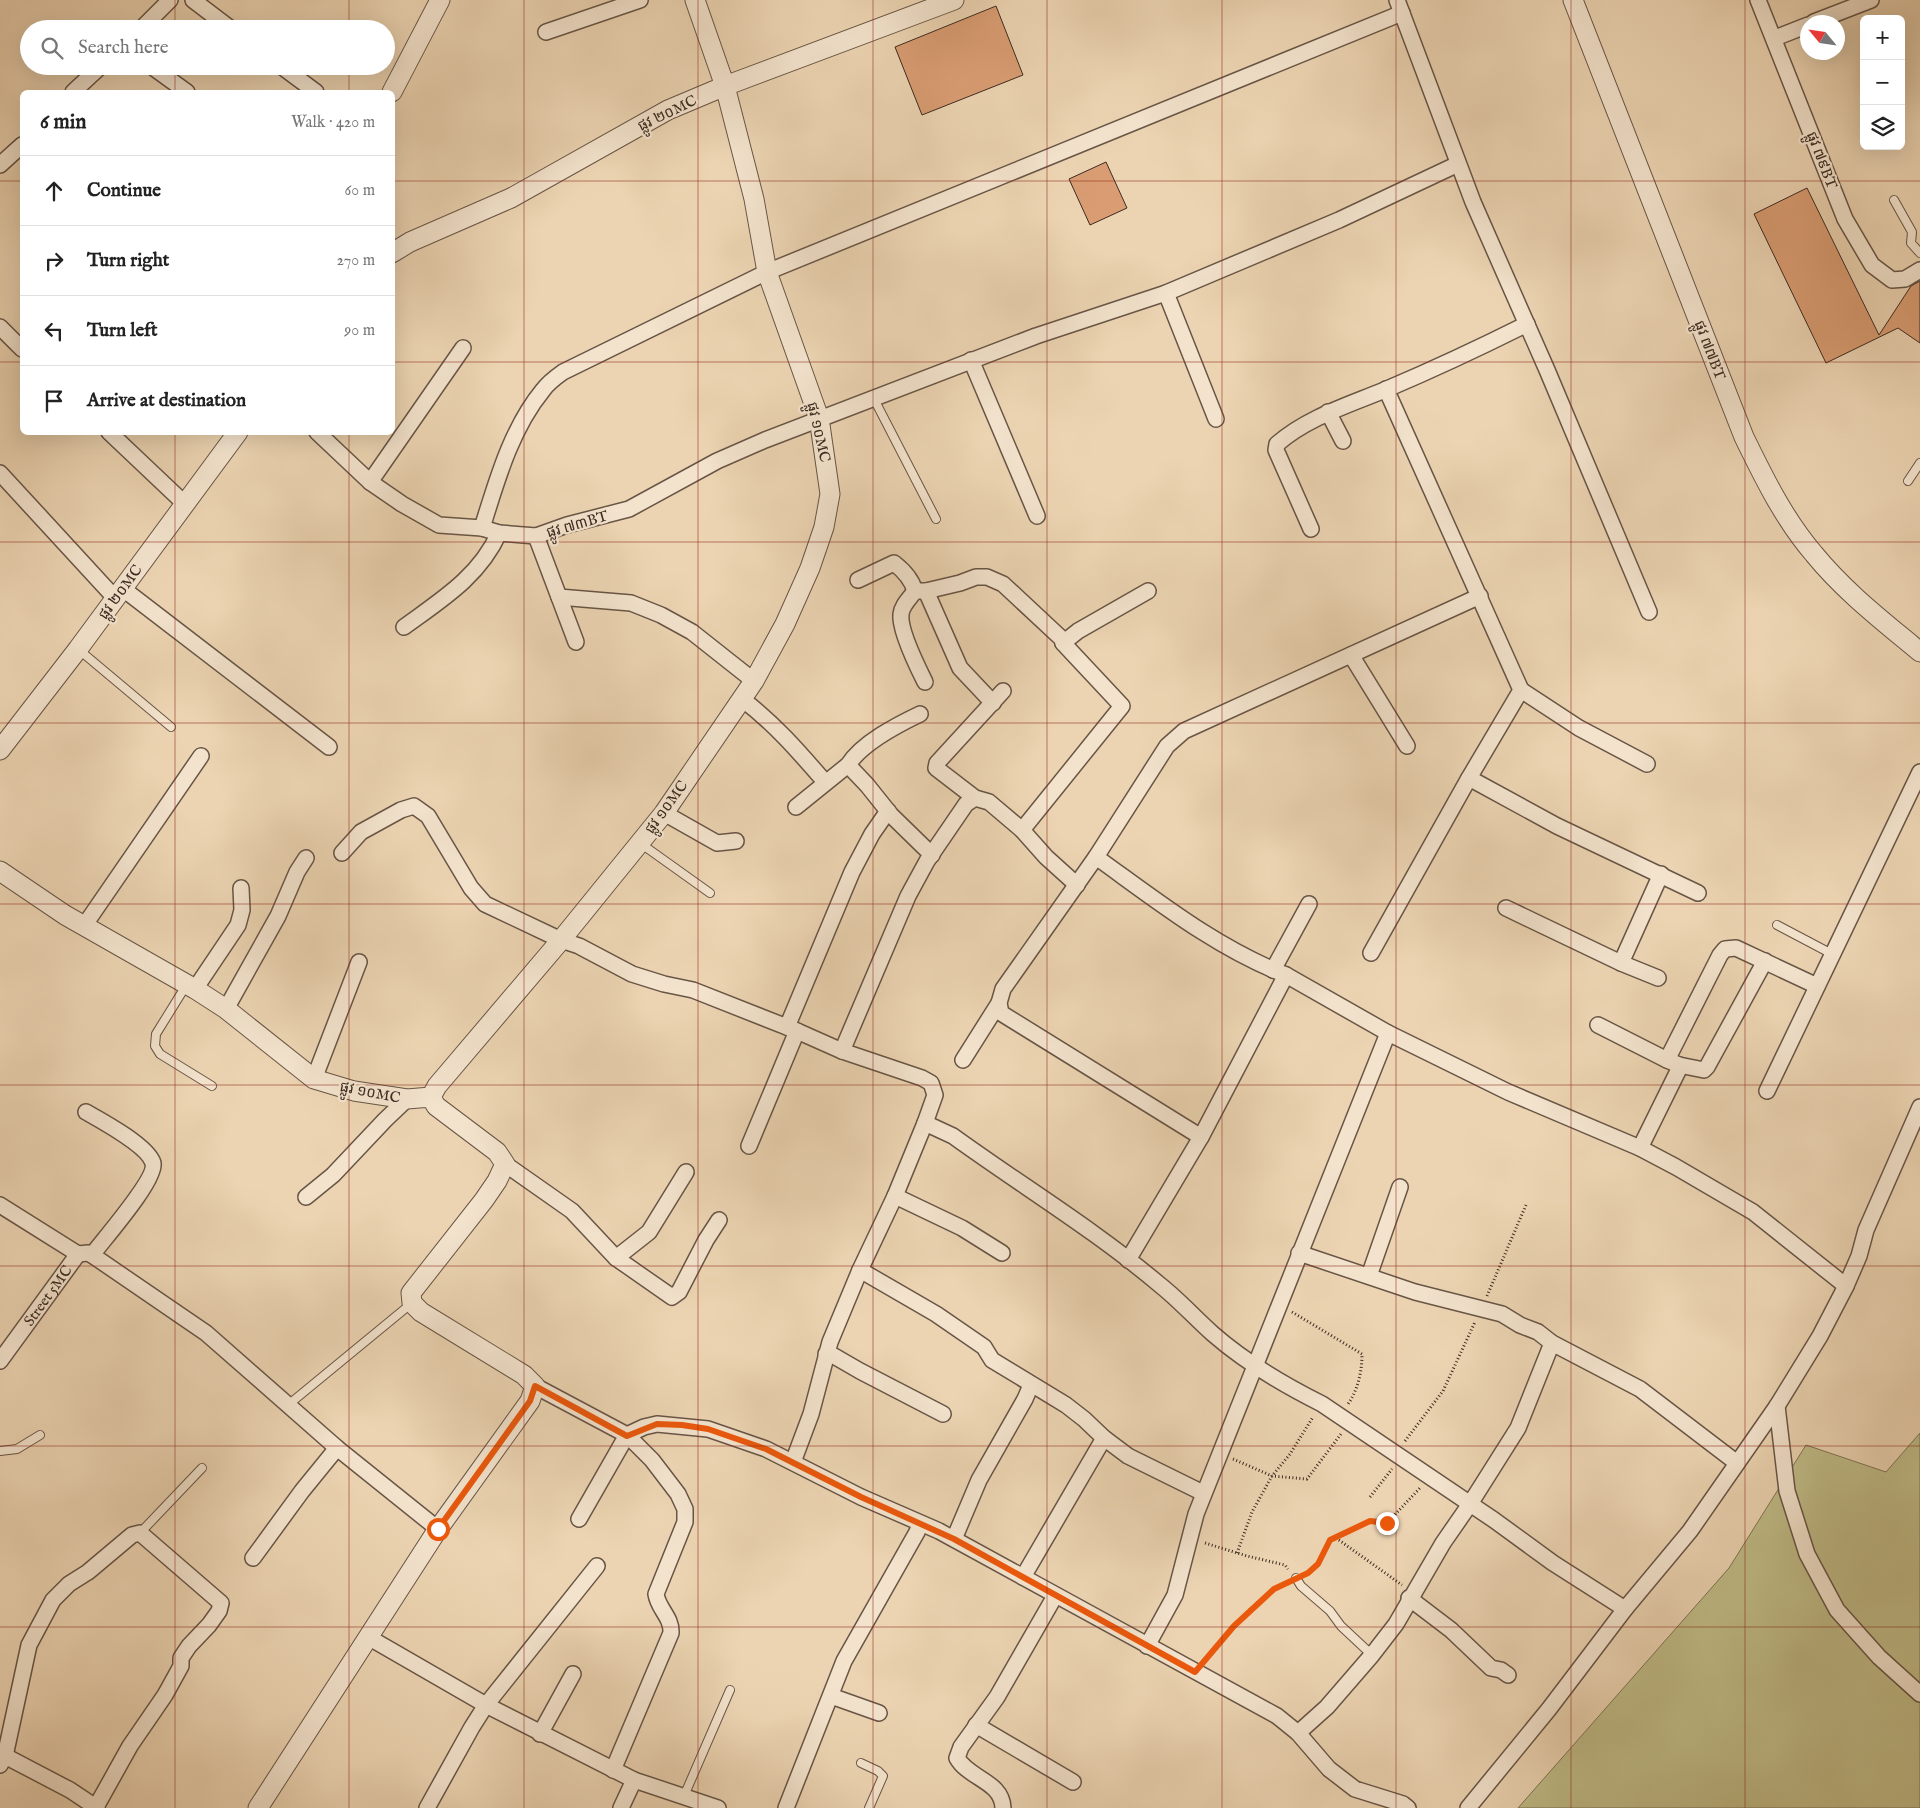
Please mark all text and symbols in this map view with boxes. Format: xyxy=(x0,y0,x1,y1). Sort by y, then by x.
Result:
north arrow xyxy=(1800,15,1845,60)
map controls xyxy=(1860,15,1905,150)
button: + xyxy=(1860,15,1905,60)
search box xyxy=(20,20,395,75)
icon: search xyxy=(38,34,66,62)
text: Search here xyxy=(78,36,169,60)
button: − xyxy=(1860,60,1905,105)
street label: ផ្លូវ ២០MC xyxy=(635,91,702,139)
button: layers xyxy=(1860,105,1905,150)
text: 6 min xyxy=(40,109,86,136)
text: Walk · 420 m xyxy=(291,113,375,133)
street label: ផ្លូវ ៧៩BT xyxy=(1799,129,1841,193)
icon: ahead xyxy=(40,177,68,205)
text: Continue xyxy=(87,179,161,203)
text: 60 m xyxy=(345,181,375,201)
icon: right xyxy=(40,247,68,275)
text: Turn right xyxy=(87,249,169,273)
text: 270 m xyxy=(336,251,375,271)
icon: left xyxy=(40,317,68,345)
street label: ផ្លូវ ៧៧BT xyxy=(1686,318,1730,384)
text: Turn left xyxy=(87,319,158,343)
text: 90 m xyxy=(344,321,375,341)
icon: arrive xyxy=(40,387,68,415)
text: Arrive at destination xyxy=(87,389,246,413)
street label: ផ្លូវ ១០MC xyxy=(799,400,835,465)
street label: ផ្លូវ ៧៣BT xyxy=(544,507,611,546)
street label: ផ្លូវ ២០MC xyxy=(94,561,150,625)
street label: ផ្លូវ ១០MC xyxy=(641,777,695,840)
street label: ផ្លូវ ១០MC xyxy=(337,1077,402,1111)
street label: Street 5MC xyxy=(20,1261,77,1330)
route end xyxy=(1376,1512,1399,1535)
route start xyxy=(427,1518,450,1541)

